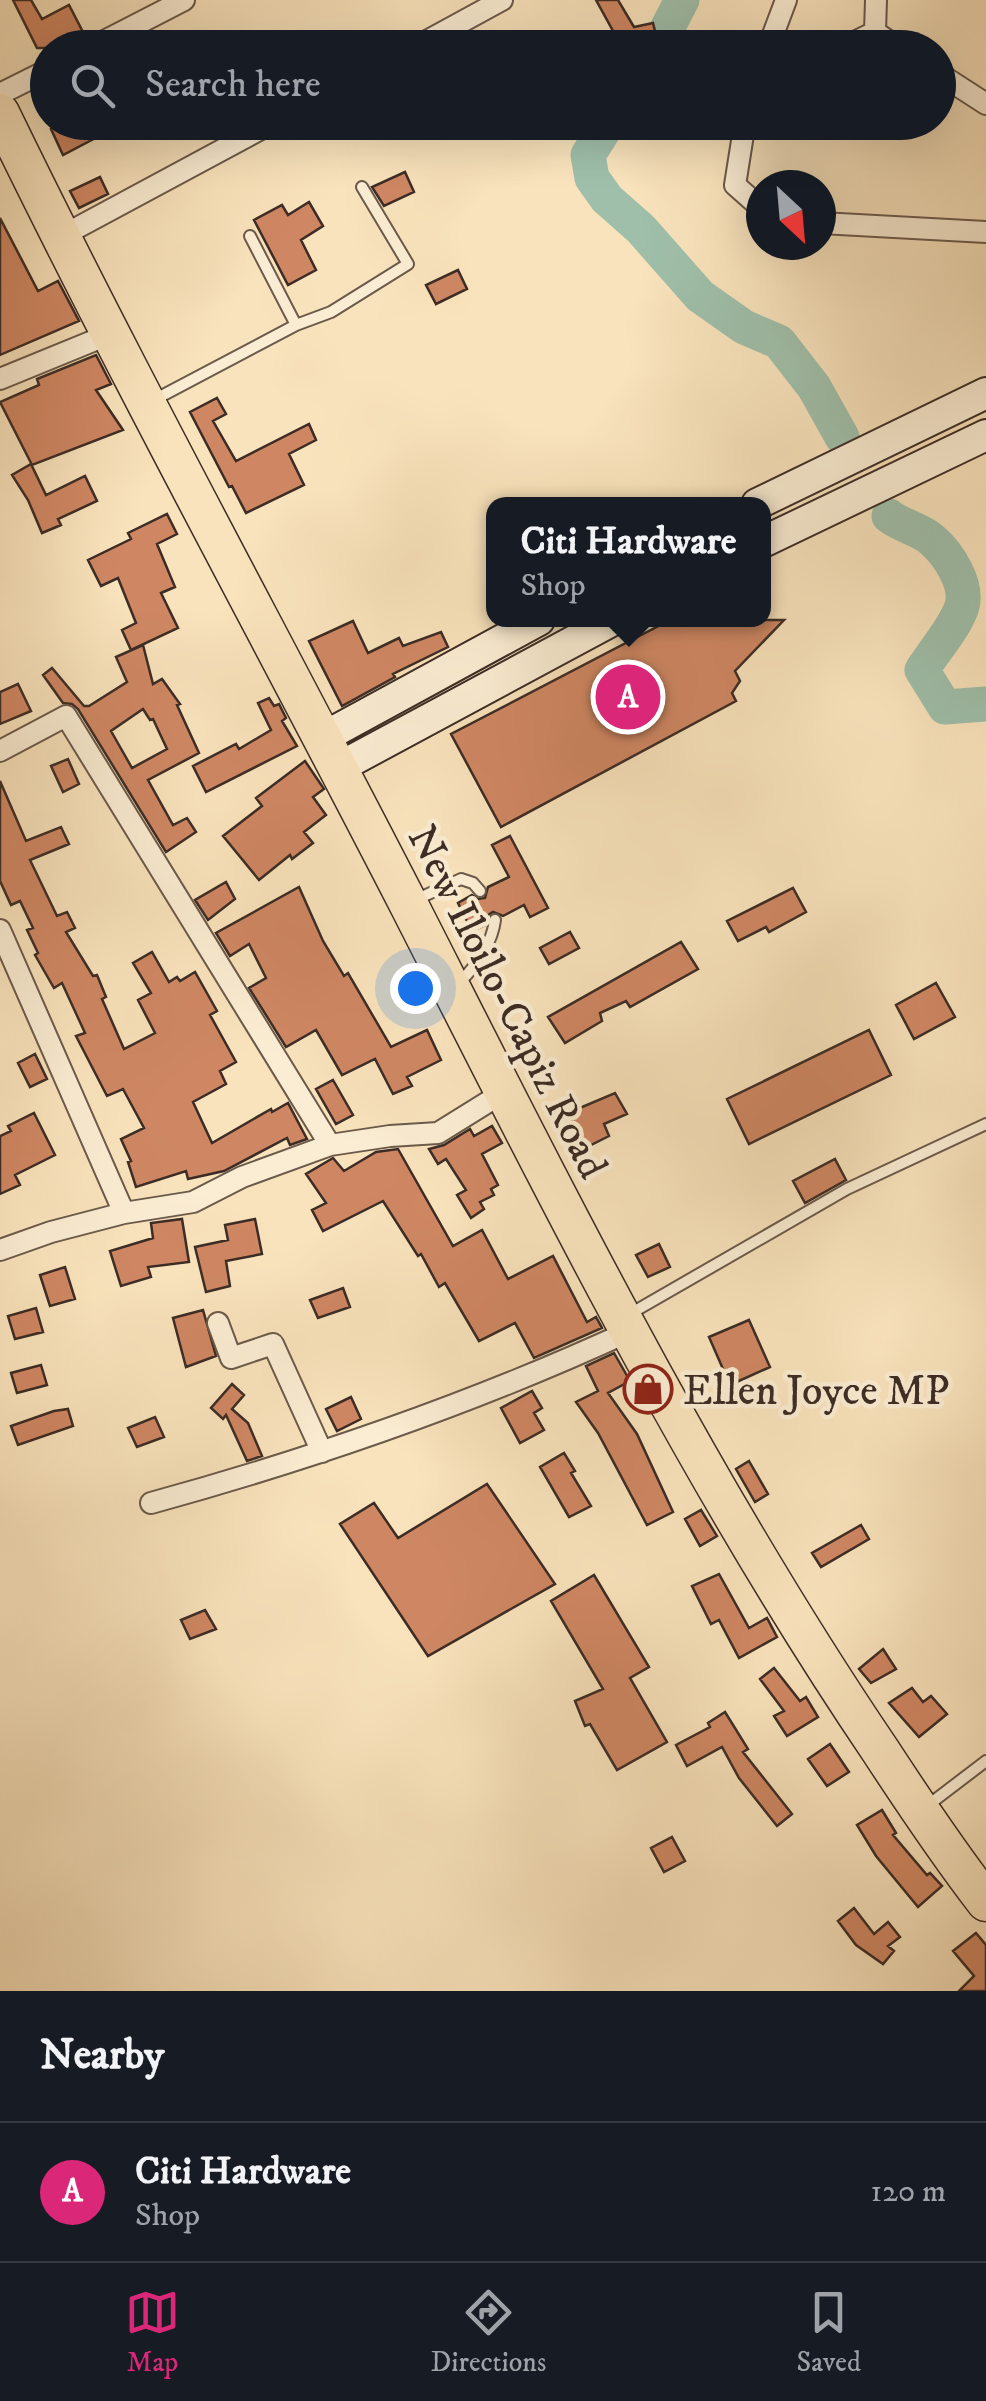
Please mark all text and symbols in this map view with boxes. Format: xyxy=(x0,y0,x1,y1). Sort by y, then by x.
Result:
search box xyxy=(30,30,956,140)
icon: search xyxy=(65,58,120,113)
text: Search here xyxy=(145,61,321,109)
north arrow xyxy=(746,170,836,260)
popup xyxy=(486,497,771,627)
text: Citi Hardware xyxy=(520,518,737,566)
text: Shop xyxy=(520,566,586,606)
pin: A xyxy=(596,660,660,734)
street label: New Iloilo-Capiz Road xyxy=(395,817,618,1188)
your location xyxy=(390,963,441,1014)
shop icon: Ellen Joyce MP xyxy=(622,1363,674,1415)
place label: Ellen Joyce MP xyxy=(683,1366,949,1418)
text: Nearby xyxy=(40,2030,164,2082)
text: Citi Hardware xyxy=(135,2148,351,2196)
text: A xyxy=(62,2172,83,2212)
text: 120 m xyxy=(870,2172,946,2212)
text: Shop xyxy=(135,2196,200,2236)
tab: Map xyxy=(125,2285,180,2380)
tab: Directions xyxy=(430,2285,546,2380)
tab: Saved xyxy=(797,2285,861,2380)

